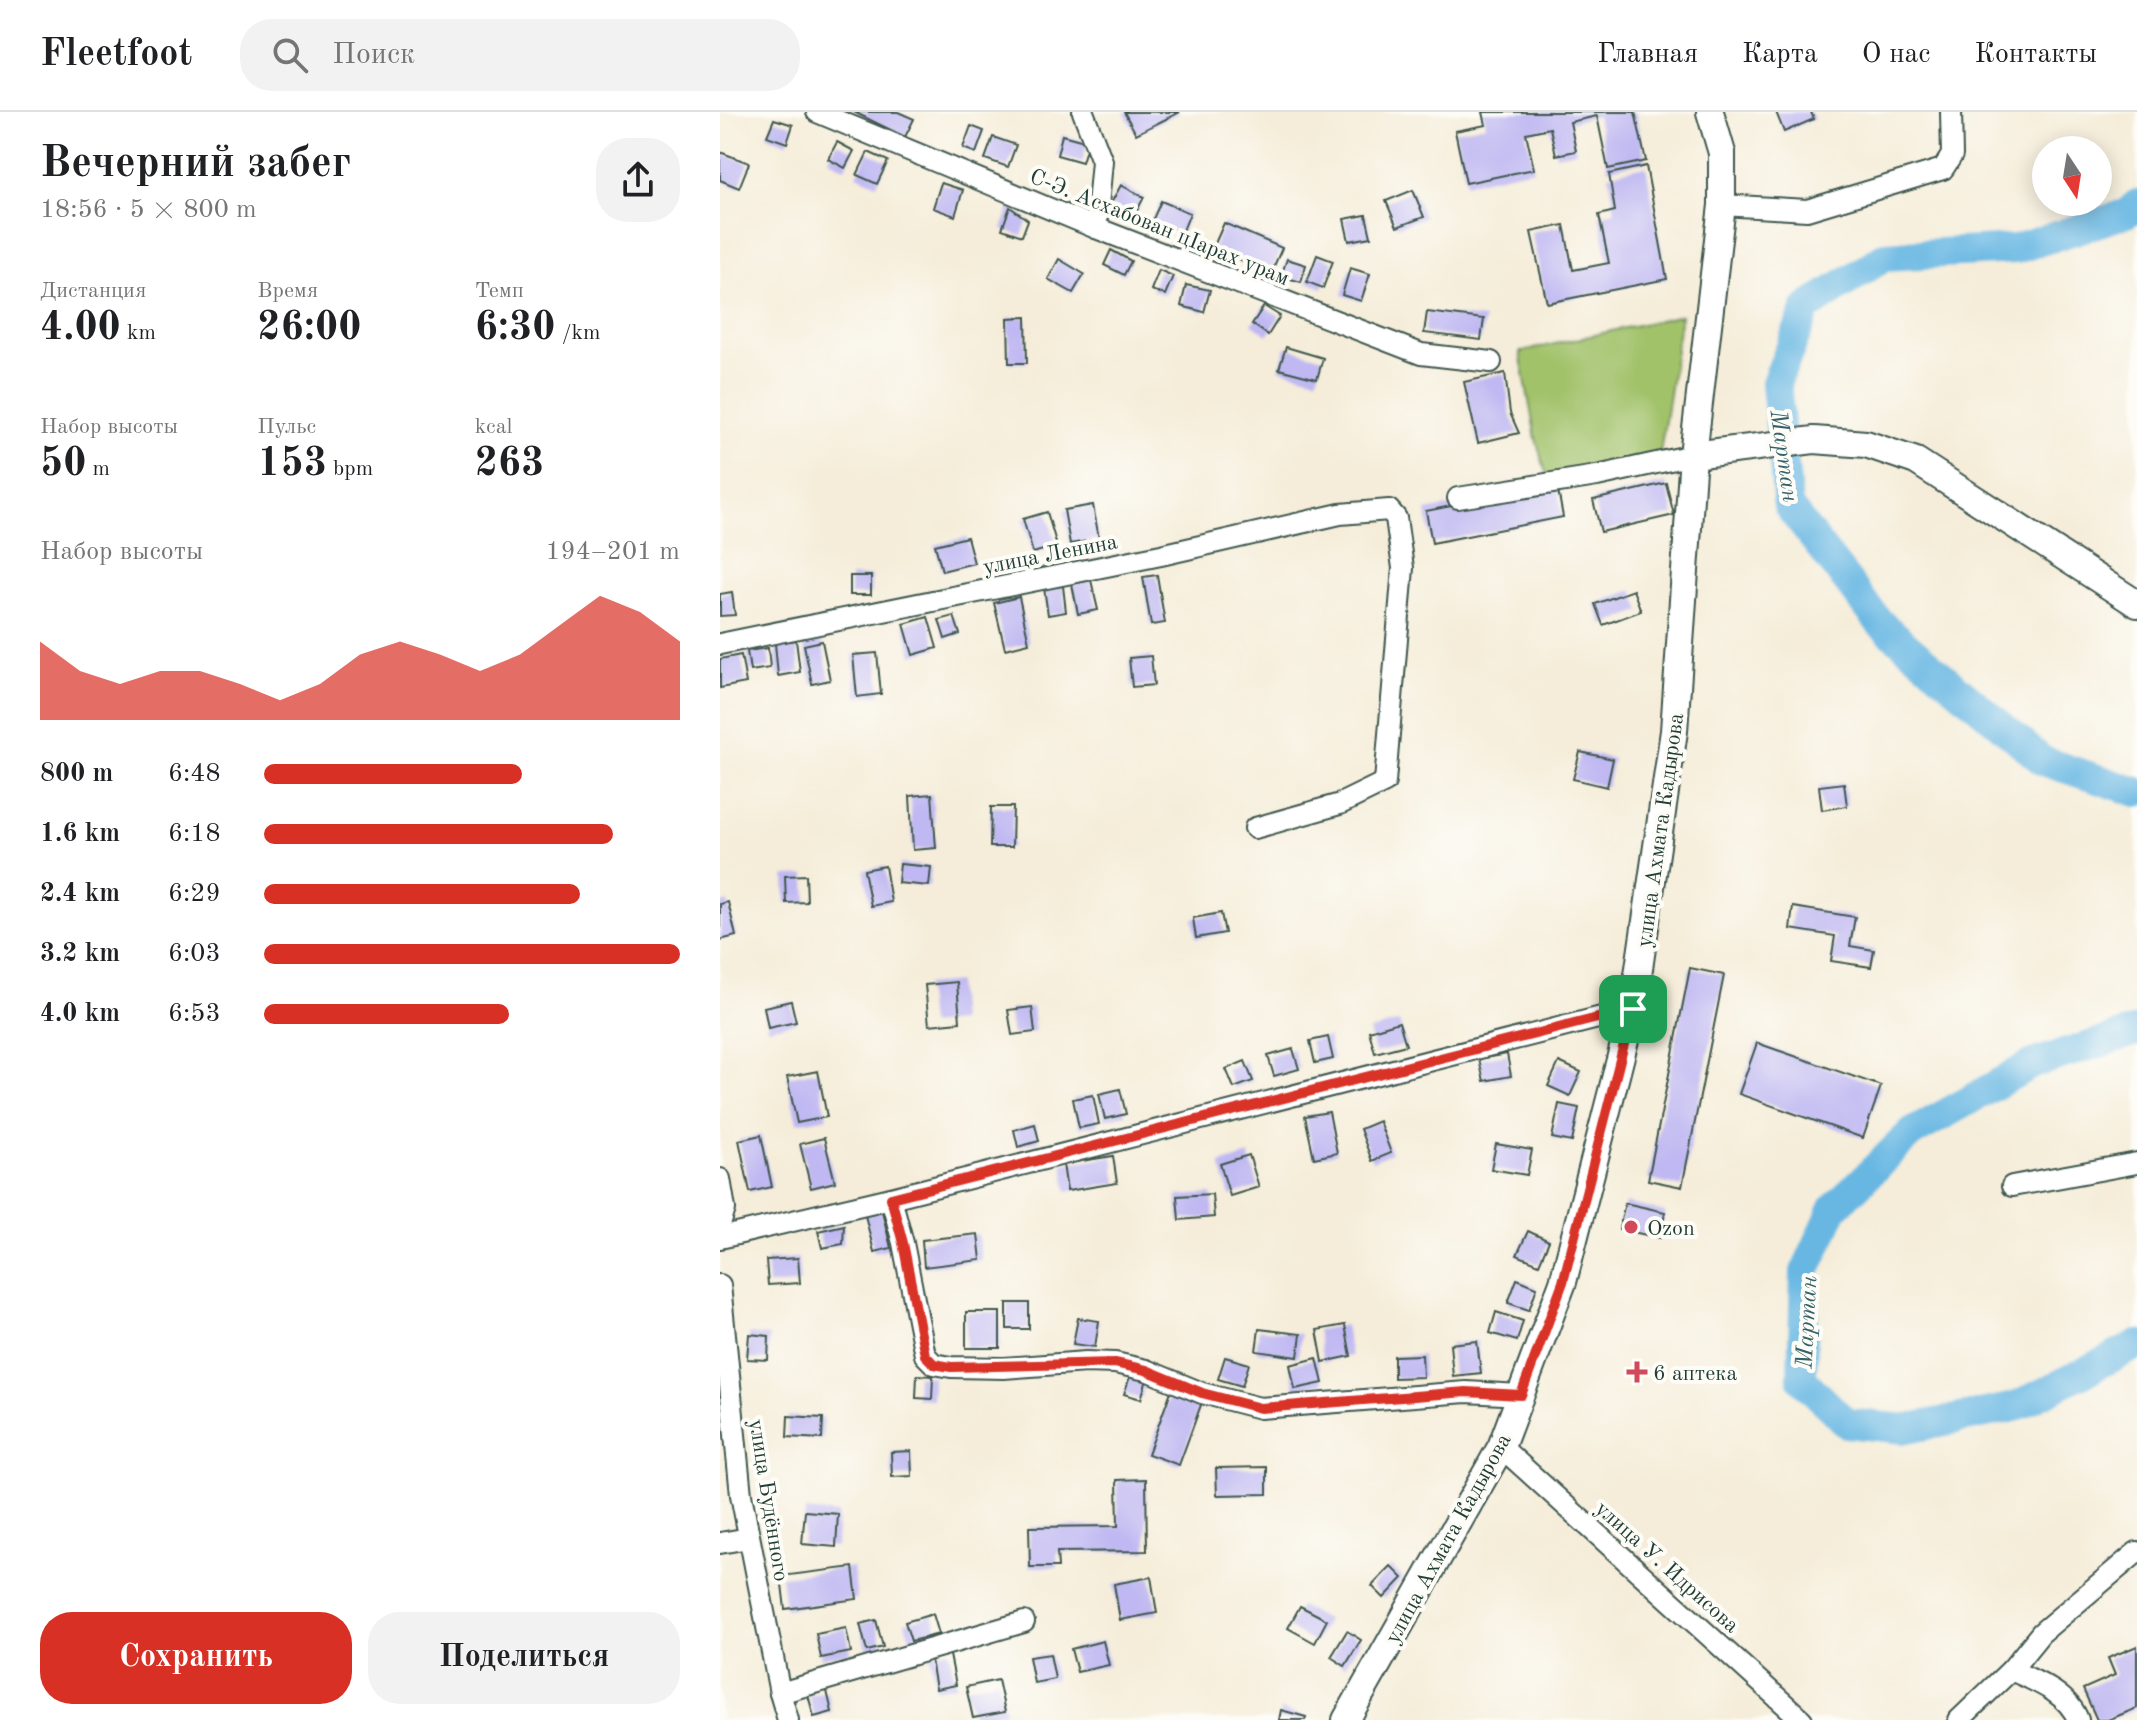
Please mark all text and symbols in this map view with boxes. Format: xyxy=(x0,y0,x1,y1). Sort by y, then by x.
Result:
search box xyxy=(240,19,800,91)
icon: search xyxy=(268,33,312,77)
text: Fleetfoot xyxy=(40,36,192,74)
text: Поиск xyxy=(332,40,415,70)
text: Главная xyxy=(1597,41,1698,69)
text: Карта xyxy=(1742,41,1818,69)
text: О нас xyxy=(1862,41,1931,69)
text: Контакты xyxy=(1975,41,2097,69)
north arrow xyxy=(2032,136,2112,216)
map controls xyxy=(2032,136,2112,216)
button: share xyxy=(596,138,680,222)
text: Вечерний забег xyxy=(40,142,351,186)
street label: С-Э. Асхабован цIарах урам xyxy=(1026,166,1292,290)
text: 18:56 · 5 × 800 m xyxy=(40,197,257,223)
text: Дистанция xyxy=(40,280,146,302)
text: Время xyxy=(257,280,318,302)
text: Темп xyxy=(475,280,524,302)
text: 4.00 xyxy=(40,309,121,349)
text: 26:00 xyxy=(257,309,361,349)
text: 6:30 xyxy=(475,309,555,349)
text: km xyxy=(121,322,156,344)
text: /km xyxy=(555,322,600,344)
water label: Мартан xyxy=(1765,408,1801,504)
text: Набор высоты xyxy=(40,416,178,438)
text: Пульс xyxy=(257,416,316,438)
text: kcal xyxy=(475,416,513,438)
text: 50 xyxy=(40,445,86,485)
text: 153 xyxy=(257,445,327,485)
text: 263 xyxy=(475,445,544,485)
text: m xyxy=(86,458,110,480)
text: bpm xyxy=(327,458,373,480)
street label: улица Ленина xyxy=(981,531,1120,579)
text: Набор высоты xyxy=(40,539,203,565)
text: 194–201 m xyxy=(545,539,680,565)
street label: улица Ахмата Кадырова xyxy=(1634,712,1688,949)
text: 800 m xyxy=(40,761,113,787)
text: 6:48 xyxy=(168,761,221,787)
text: 1.6 km xyxy=(40,821,120,847)
text: 6:18 xyxy=(168,821,221,847)
text: 2.4 km xyxy=(40,881,120,907)
text: 6:29 xyxy=(168,881,221,907)
text: 3.2 km xyxy=(40,941,120,967)
text: 6:03 xyxy=(168,941,221,967)
pin xyxy=(1599,975,1667,1043)
icon: arrive xyxy=(1611,987,1655,1031)
text: 4.0 km xyxy=(40,1001,120,1027)
text: 6:53 xyxy=(168,1001,221,1027)
marker: Ozon xyxy=(1622,1218,1640,1236)
place label: Ozon xyxy=(1647,1218,1695,1240)
water label: Мартан xyxy=(1794,1275,1822,1370)
marker: 6 аптека xyxy=(1628,1363,1646,1381)
place label: 6 аптека xyxy=(1653,1363,1737,1385)
street label: улица Будённого xyxy=(744,1418,792,1583)
street label: улица Ахмата Кадырова xyxy=(1382,1430,1516,1648)
street label: улица У. Идрисова xyxy=(1591,1498,1743,1638)
button: Сохранить xyxy=(40,1612,352,1704)
button: Поделиться xyxy=(368,1612,680,1704)

